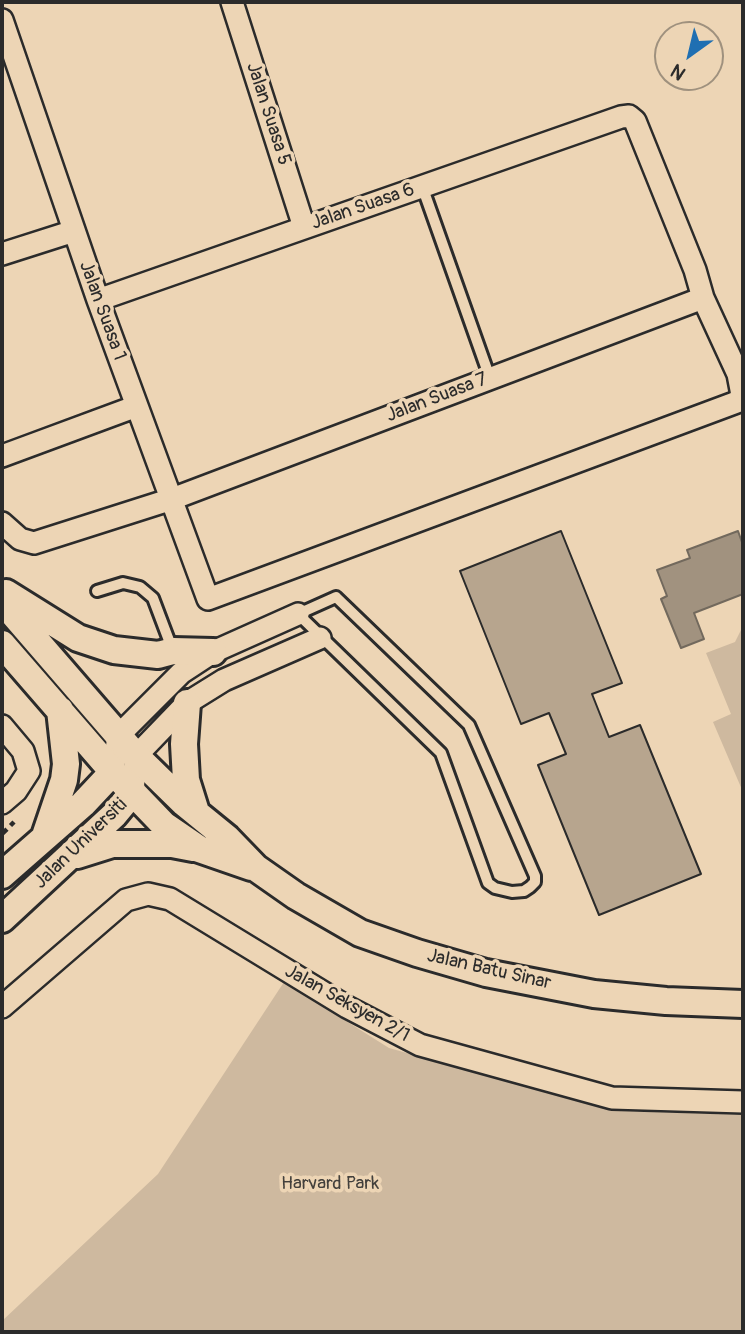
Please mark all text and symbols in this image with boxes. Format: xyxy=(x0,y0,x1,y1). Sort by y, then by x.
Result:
north arrow xyxy=(654,21,724,91)
text: N xyxy=(666,58,690,85)
street label: Jalan Suasa 5 xyxy=(241,60,295,168)
street label: Jalan Suasa 6 xyxy=(308,179,418,235)
street label: Jalan Suasa 1 xyxy=(74,258,130,364)
street label: Jalan Suasa 7 xyxy=(383,368,491,428)
street label: Jalan Universiti xyxy=(30,794,132,894)
street label: Jalan Batu Sinar xyxy=(425,945,553,995)
street label: Jalan Seksyen 2/1 xyxy=(281,960,413,1048)
park label: Harvard Park xyxy=(281,1173,379,1195)

